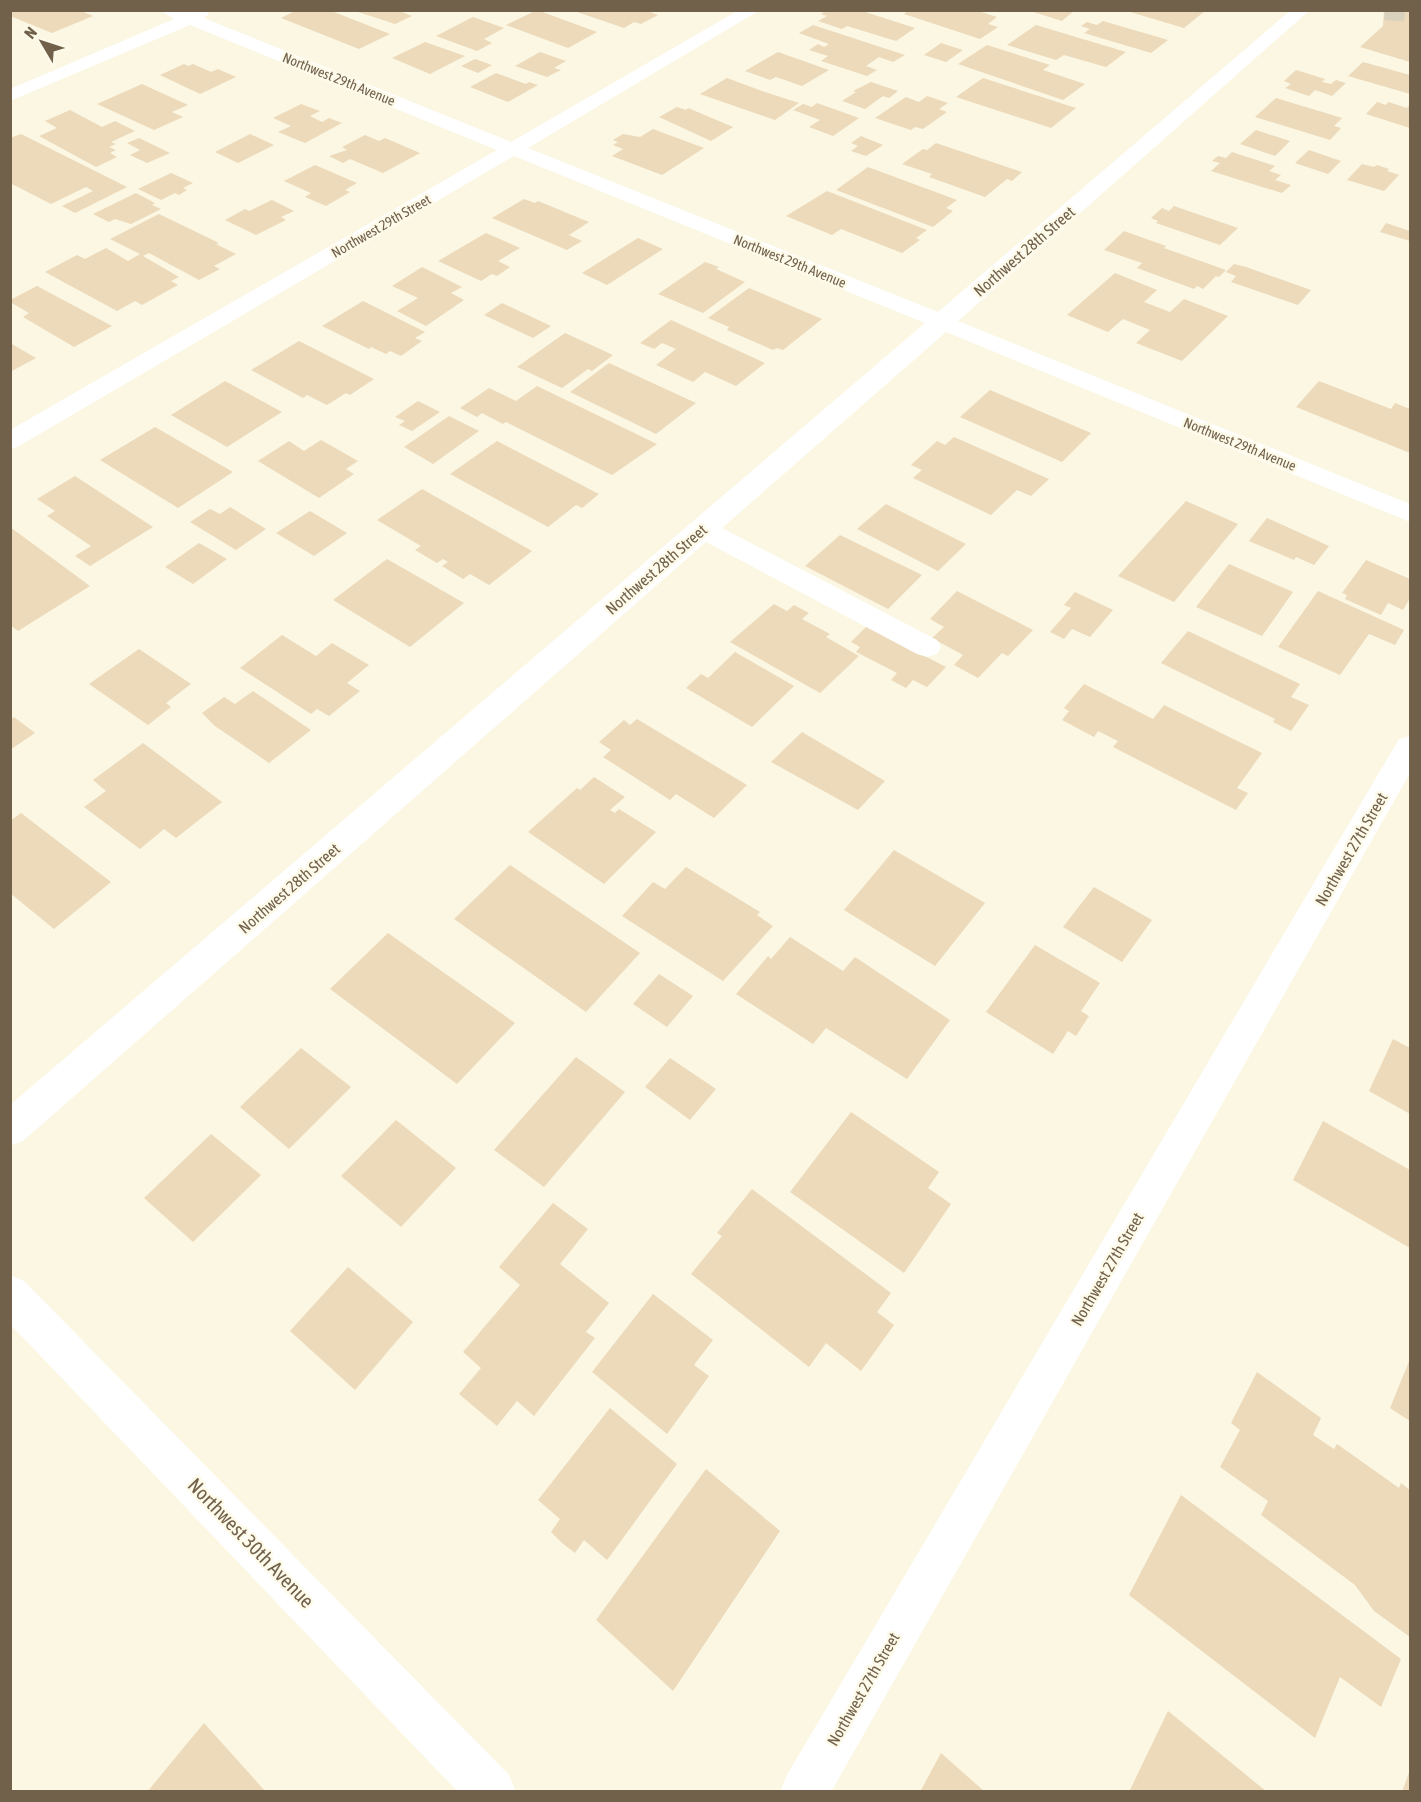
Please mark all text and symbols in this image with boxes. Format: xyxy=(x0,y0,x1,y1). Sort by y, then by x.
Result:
north arrow xyxy=(12,12,72,72)
text: N xyxy=(20,23,40,42)
street label: Northwest 29th Avenue xyxy=(280,49,398,109)
street label: Northwest 29th Street xyxy=(329,191,433,261)
street label: Northwest 28th Street xyxy=(970,202,1078,300)
street label: Northwest 29th Avenue xyxy=(731,231,849,291)
street label: Northwest 29th Avenue xyxy=(1181,414,1299,474)
street label: Northwest 28th Street xyxy=(602,520,710,618)
street label: Northwest 27th Street xyxy=(1311,789,1391,909)
street label: Northwest 28th Street xyxy=(235,839,343,937)
street label: Northwest 27th Street xyxy=(1067,1209,1147,1329)
street label: Northwest 30th Avenue xyxy=(184,1473,319,1612)
street label: Northwest 27th Street xyxy=(823,1629,903,1749)

